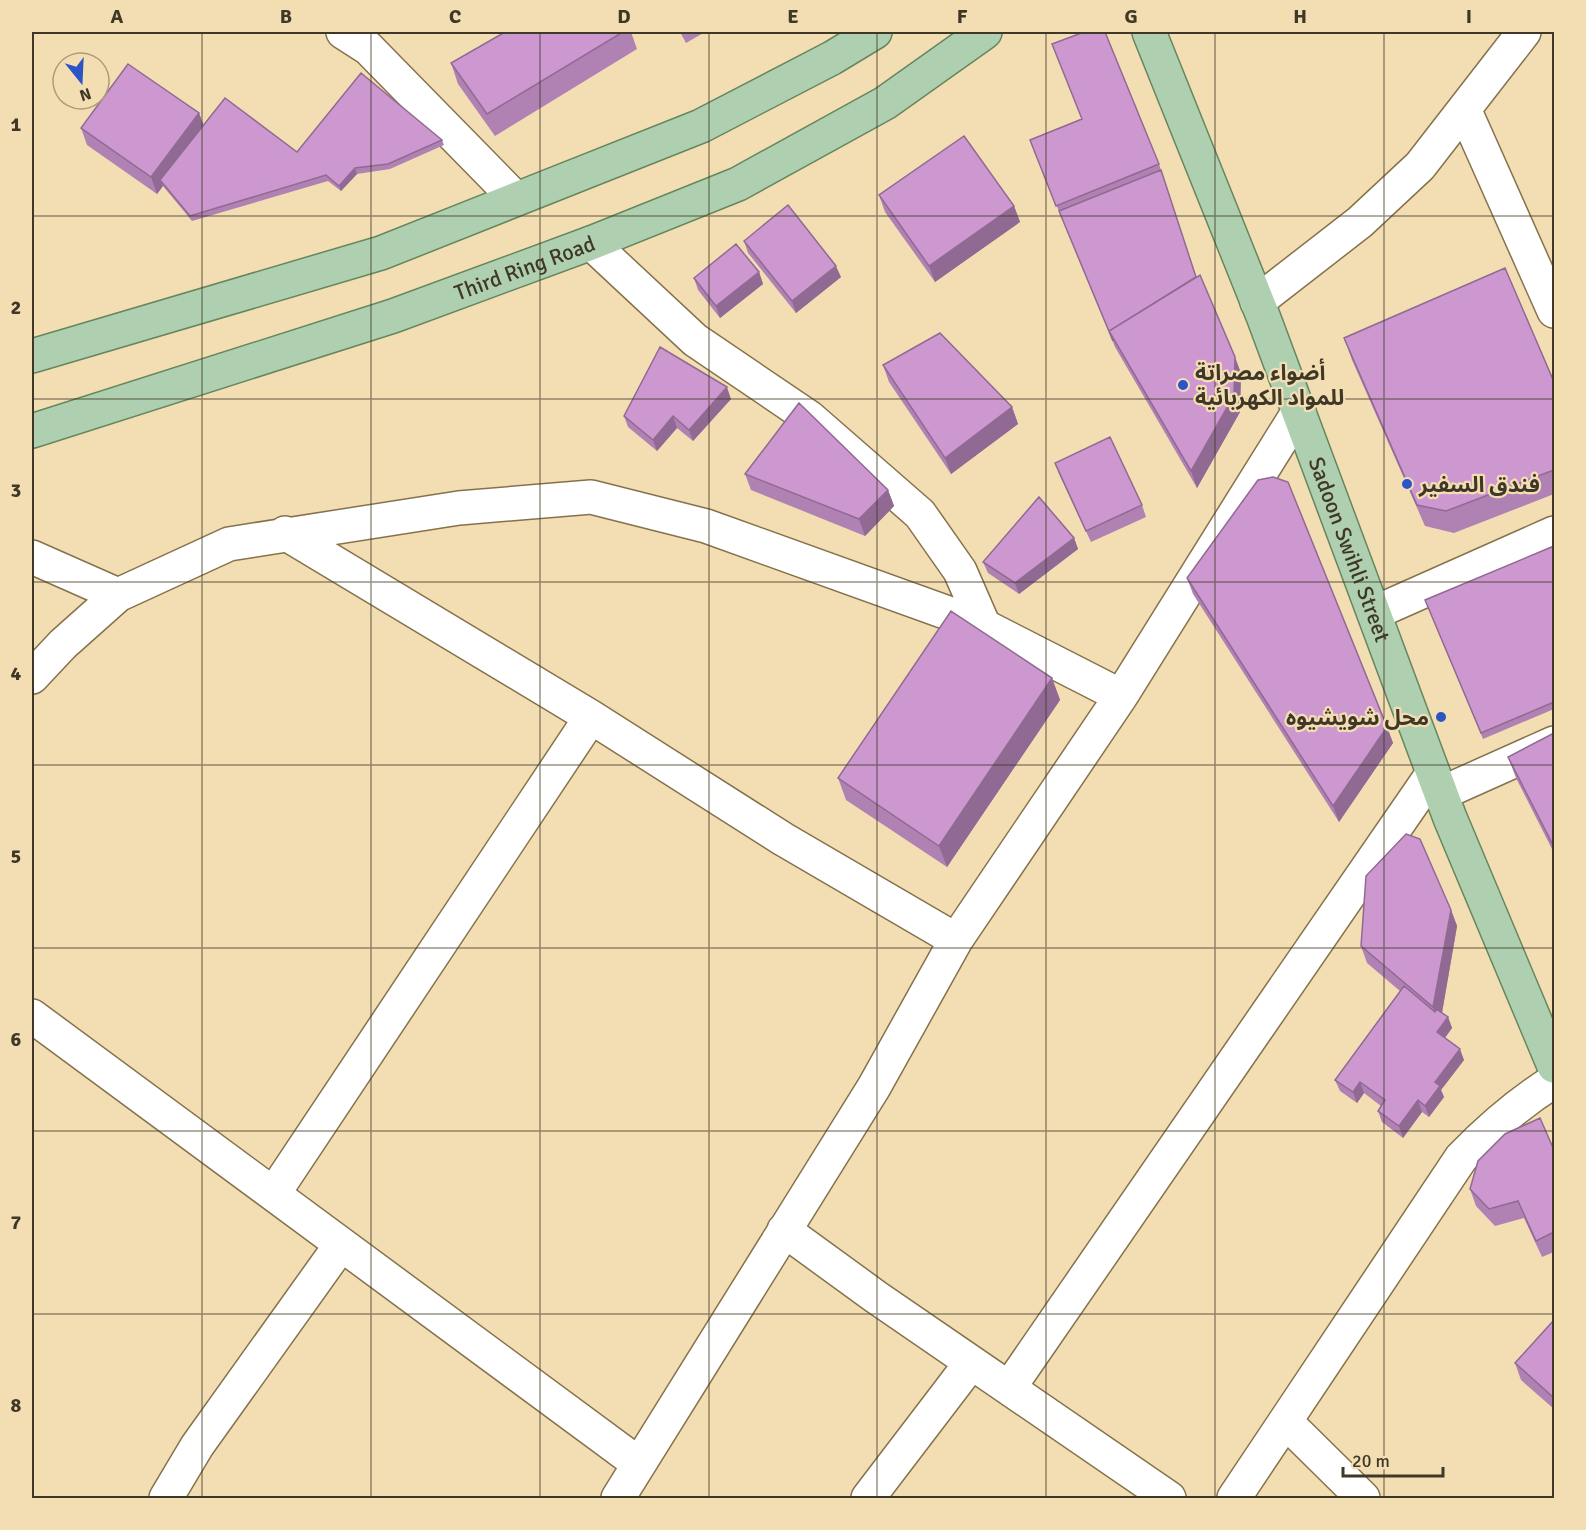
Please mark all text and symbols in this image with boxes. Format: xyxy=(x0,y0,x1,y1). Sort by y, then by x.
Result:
text: A xyxy=(111,4,124,29)
text: B xyxy=(280,4,292,29)
text: C xyxy=(449,4,461,29)
text: D xyxy=(617,4,631,29)
text: E xyxy=(787,4,799,29)
text: F xyxy=(957,4,968,29)
text: G xyxy=(1124,4,1138,29)
text: H xyxy=(1293,4,1307,29)
text: I xyxy=(1466,4,1472,29)
north arrow xyxy=(51,51,111,111)
text: N xyxy=(77,83,94,106)
text: 1 xyxy=(11,112,22,137)
street label: Third Ring Road xyxy=(451,230,599,306)
text: 2 xyxy=(11,295,21,320)
place label: أضواء مصراتة للمواد الكهربائية xyxy=(1195,358,1344,411)
marker: أضواء مصراتة للمواد الكهربائية xyxy=(1176,378,1190,392)
street label: Sadoon Swihli Street xyxy=(1303,453,1396,646)
place label: فندق السفير xyxy=(1418,471,1540,498)
marker: فندق السفير xyxy=(1400,477,1414,491)
text: 3 xyxy=(11,478,21,503)
text: 4 xyxy=(11,661,22,686)
place label: محل شويشيوه xyxy=(1286,704,1429,731)
marker: محل شويشيوه xyxy=(1434,710,1448,724)
text: 5 xyxy=(11,844,21,869)
text: 6 xyxy=(11,1027,22,1052)
text: 7 xyxy=(11,1210,22,1235)
text: 8 xyxy=(11,1393,22,1418)
scale bar xyxy=(1343,1440,1444,1478)
text: 20 m xyxy=(1352,1450,1390,1472)

